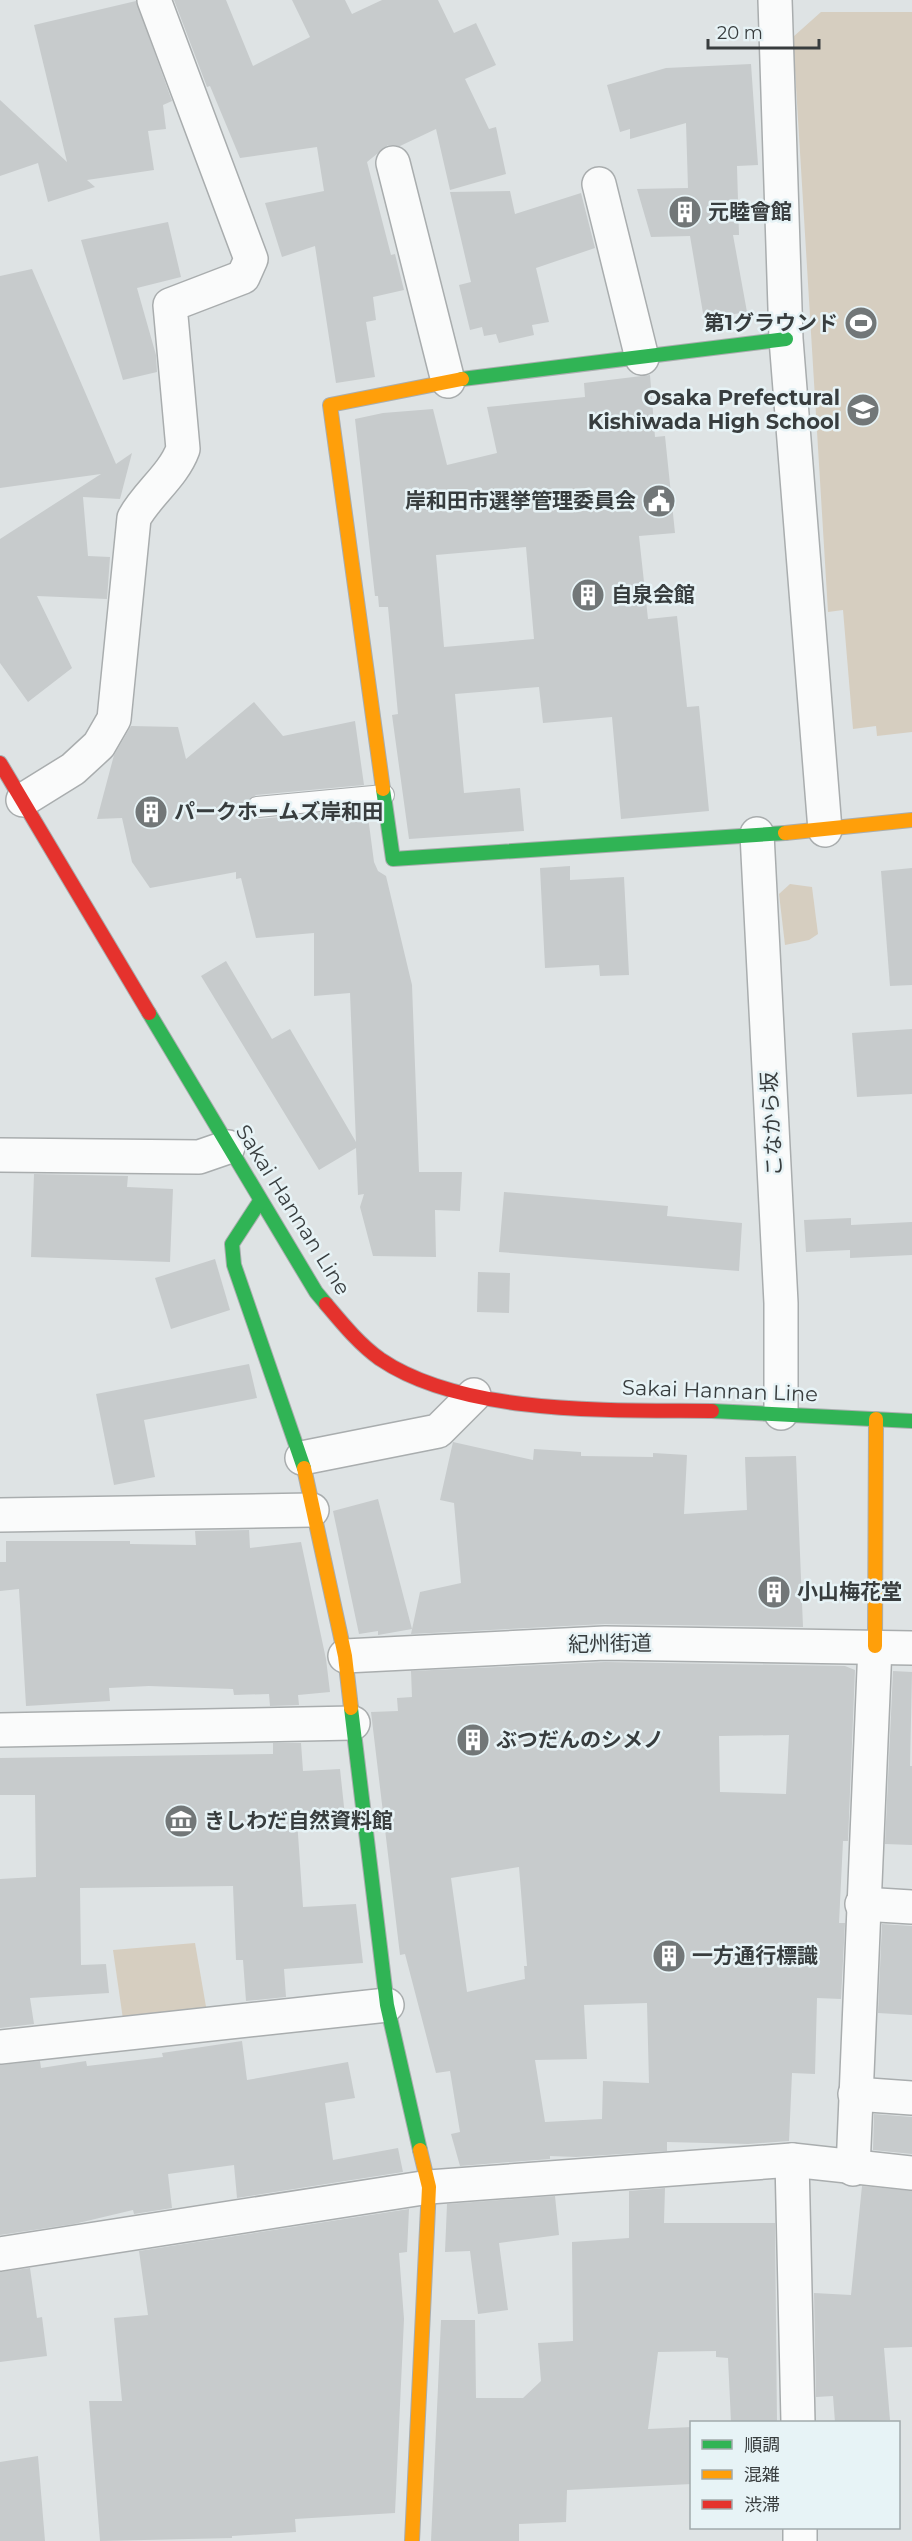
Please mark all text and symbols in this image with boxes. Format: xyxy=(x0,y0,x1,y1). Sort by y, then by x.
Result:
scale bar xyxy=(708,12,819,50)
text: 20 m xyxy=(717,22,763,44)
building icon: 元睦會館 xyxy=(667,194,703,230)
place label: 元睦會館 xyxy=(708,199,792,224)
sports icon: 第1グラウンド xyxy=(843,305,879,341)
place label: 第1グラウンド xyxy=(704,310,838,335)
place label: Osaka Prefectural Kishiwada High School xyxy=(588,385,840,434)
school or university icon: Osaka Prefectural Kishiwada High School xyxy=(845,392,881,428)
public building icon: 岸和田市選挙管理委員会 xyxy=(641,483,677,519)
place label: 岸和田市選挙管理委員会 xyxy=(405,488,636,513)
building icon: 自泉会館 xyxy=(570,577,606,613)
place label: 自泉会館 xyxy=(611,582,695,607)
building icon: パークホームズ岸和田 xyxy=(133,794,169,830)
place label: パークホームズ岸和田 xyxy=(174,799,383,824)
street label: こなから坂 xyxy=(756,1071,787,1177)
street label: Sakai Hannan Line xyxy=(231,1120,356,1299)
street label: Sakai Hannan Line xyxy=(622,1375,818,1406)
building icon: 小山梅花堂 xyxy=(756,1574,792,1610)
place label: 小山梅花堂 xyxy=(797,1579,902,1604)
street label: 紀州街道 xyxy=(568,1630,652,1657)
building icon: ぶつだんのシメノ xyxy=(455,1722,491,1758)
place label: ぶつだんのシメノ xyxy=(496,1727,664,1752)
museum icon: きしわだ自然資料館 xyxy=(163,1803,199,1839)
place label: きしわだ自然資料館 xyxy=(204,1808,393,1833)
building icon: 一方通行標識 xyxy=(651,1938,687,1974)
place label: 一方通行標識 xyxy=(692,1943,818,1968)
legend xyxy=(690,2421,900,2529)
text: 順調 xyxy=(744,2434,780,2456)
text: 混雑 xyxy=(744,2464,780,2486)
text: 渋滞 xyxy=(744,2494,780,2516)

